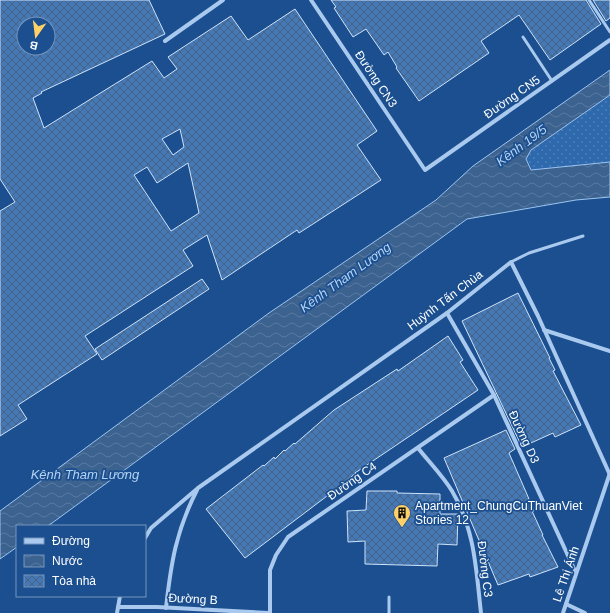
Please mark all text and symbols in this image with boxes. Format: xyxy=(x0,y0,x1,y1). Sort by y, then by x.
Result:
north arrow xyxy=(16,16,56,56)
text: B xyxy=(28,39,39,52)
street label: Đường CN3 xyxy=(352,48,400,110)
street label: Đường CN5 xyxy=(481,72,543,121)
water label: Kênh 19/5 xyxy=(493,121,550,169)
water label: Kênh Tham Lương xyxy=(297,239,394,315)
street label: Huỳnh Tấn Chùa xyxy=(405,267,486,333)
street label: Đường D3 xyxy=(506,408,542,466)
street label: Đường C4 xyxy=(325,459,379,503)
water label: Kênh Tham Lương xyxy=(31,467,140,482)
place label: Apartment_ChungCuThuanViet Stories 12 xyxy=(415,499,583,527)
building icon: Apartment_ChungCuThuanViet Stories 12 xyxy=(392,503,412,528)
legend xyxy=(16,525,146,597)
text: Đường xyxy=(52,534,90,548)
street label: Đường C3 xyxy=(475,540,495,598)
street label: Lê Thị Ánh xyxy=(549,544,582,604)
text: Nước xyxy=(52,554,83,568)
text: Tòa nhà xyxy=(52,574,96,588)
street label: Đường B xyxy=(168,591,218,607)

